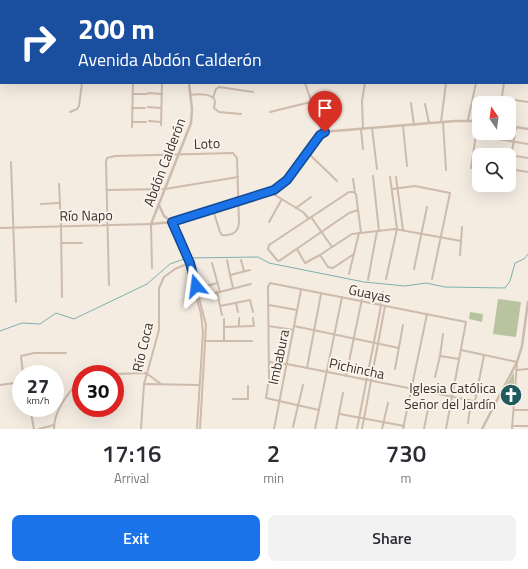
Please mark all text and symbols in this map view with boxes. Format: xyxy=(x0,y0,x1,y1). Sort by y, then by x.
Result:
text: 200 m xyxy=(78,7,155,50)
icon: right xyxy=(12,16,64,68)
text: Avenida Abdón Calderón xyxy=(78,46,262,73)
pin xyxy=(308,91,342,132)
north arrow xyxy=(472,96,516,140)
map controls xyxy=(472,96,516,192)
icon: arrive xyxy=(314,97,336,119)
street label: Abdón Calderón xyxy=(138,115,190,209)
street label: Loto xyxy=(194,132,220,154)
button: search xyxy=(472,148,516,192)
street label: Río Napo xyxy=(59,204,113,226)
position arrow xyxy=(175,265,217,307)
street label: Guayas xyxy=(347,278,393,308)
street label: Río Coca xyxy=(126,320,158,374)
street label: Imbabura xyxy=(262,327,294,387)
street label: Pichincha xyxy=(327,352,387,384)
speed limit sign: 30 xyxy=(72,365,124,417)
text: 27 xyxy=(27,370,49,401)
place label: Iglesia Católica Señor del Jardín xyxy=(404,377,496,414)
church icon: Iglesia Católica Señor del Jardín xyxy=(498,382,524,408)
text: km/h xyxy=(27,393,49,408)
text: 17:16 xyxy=(102,435,161,471)
text: 2 xyxy=(267,435,280,471)
text: 730 xyxy=(386,435,426,471)
text: Arrival xyxy=(114,468,149,488)
text: min xyxy=(263,468,284,488)
text: m xyxy=(401,468,411,488)
button: Exit xyxy=(12,515,260,561)
button: Share xyxy=(268,515,516,561)

